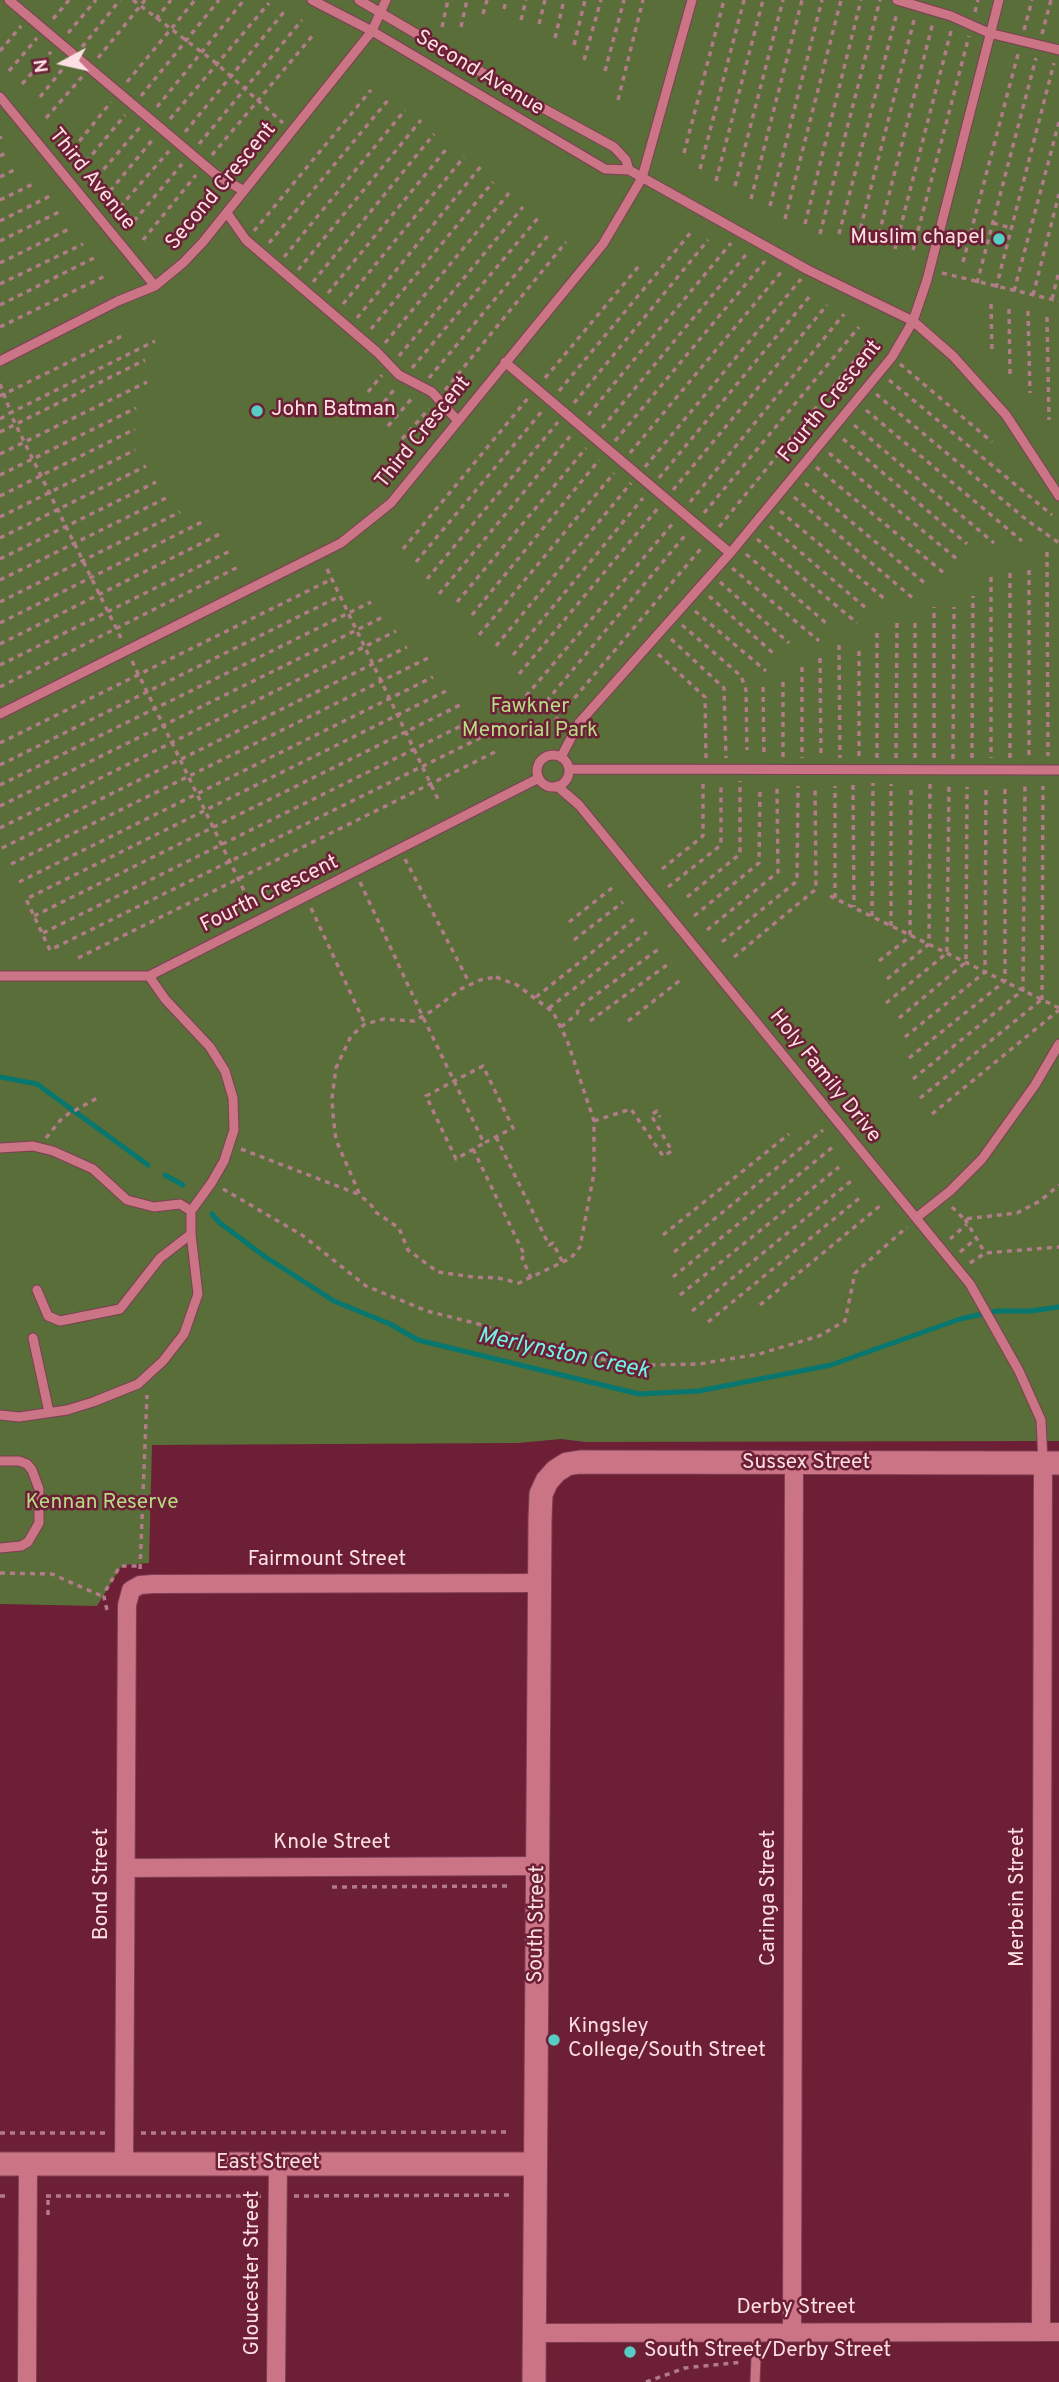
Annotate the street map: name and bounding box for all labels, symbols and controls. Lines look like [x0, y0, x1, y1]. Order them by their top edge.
street label: Second Avenue [410, 26, 548, 122]
north arrow [28, 28, 98, 98]
text: N [29, 57, 55, 74]
street label: Second Crescent [161, 118, 283, 256]
street label: Third Avenue [42, 124, 140, 236]
place label: Muslim chapel [850, 226, 985, 252]
marker: Muslim chapel [991, 231, 1007, 247]
street label: Fourth Crescent [774, 336, 888, 468]
street label: Third Crescent [371, 372, 477, 494]
place label: John Batman [271, 398, 396, 424]
marker: John Batman [249, 403, 265, 419]
park label: Fawkner Memorial Park [462, 695, 598, 745]
street label: Fourth Crescent [197, 851, 343, 939]
street label: Holy Family Drive [763, 1005, 885, 1149]
water label: Merlynston Creek [475, 1323, 651, 1387]
street label: Sussex Street [742, 1451, 870, 1477]
park label: Kennan Reserve [26, 1491, 178, 1517]
street label: Fairmount Street [248, 1548, 406, 1574]
street label: Merbein Street [1006, 1827, 1032, 1967]
street label: Bond Street [90, 1828, 116, 1940]
street label: Caringa Street [757, 1830, 783, 1966]
street label: Knole Street [273, 1831, 391, 1857]
street label: South Street [524, 1865, 552, 1983]
place label: Kingsley College/South Street [568, 2015, 766, 2065]
marker: Kingsley College/South Street [546, 2032, 562, 2048]
street label: East Street [216, 2151, 320, 2177]
street label: Gloucester Street [241, 2191, 267, 2355]
street label: Derby Street [736, 2296, 856, 2322]
place label: South Street/Derby Street [644, 2339, 891, 2365]
marker: South Street/Derby Street [622, 2344, 638, 2360]

